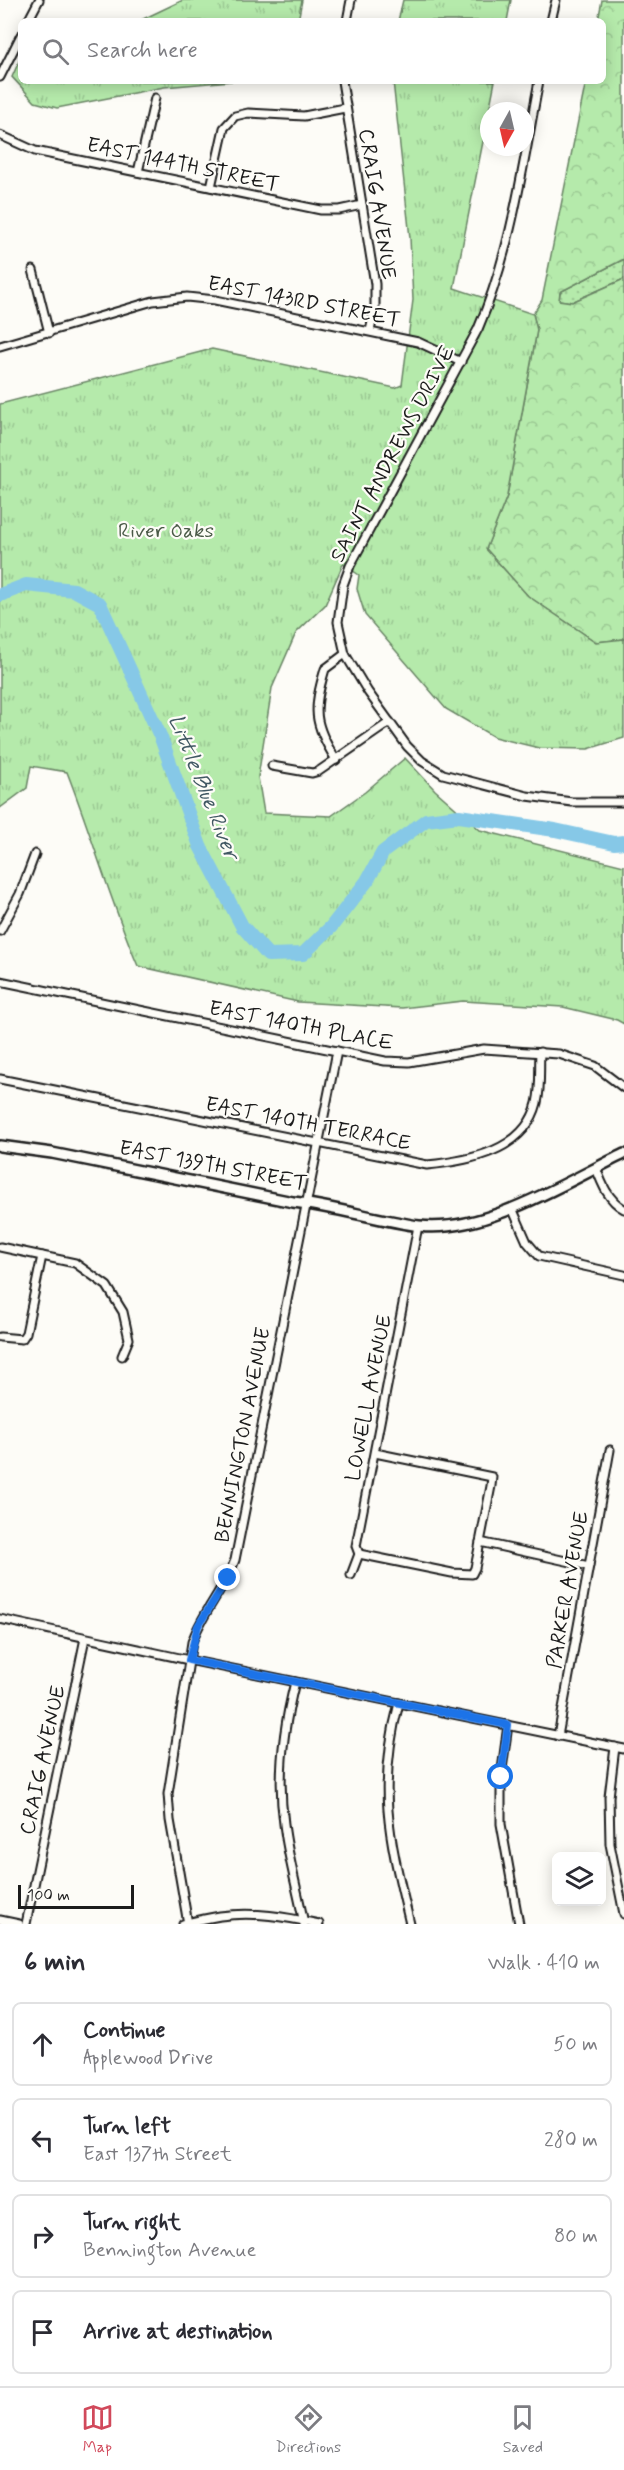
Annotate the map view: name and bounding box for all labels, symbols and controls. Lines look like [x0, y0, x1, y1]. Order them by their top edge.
search box [18, 18, 606, 84]
icon: search [39, 35, 72, 68]
text: Search here [87, 37, 198, 65]
north arrow [480, 102, 534, 156]
street label: CRAIG AVENUE [351, 127, 403, 281]
street label: EAST 144TH STREET [84, 131, 282, 199]
street label: EAST 143RD STREET [205, 270, 403, 334]
street label: SAINT ANDREWS DRIVE [324, 341, 462, 567]
park label: River Oaks [118, 517, 214, 545]
water label: Little Blue River [161, 710, 246, 866]
street label: EAST 140TH PLACE [207, 994, 396, 1058]
street label: EAST 140TH TERRACE [203, 1090, 413, 1158]
street label: EAST 139TH STREET [117, 1134, 309, 1198]
street label: LOWELL AVENUE [339, 1312, 399, 1484]
street label: BENNINGTON AVENUE [208, 1325, 278, 1545]
street label: PARKER AVENUE [540, 1509, 596, 1671]
route end [214, 1564, 240, 1590]
street label: CRAIG AVENUE [13, 1683, 73, 1837]
route start [487, 1763, 513, 1789]
map controls [552, 1852, 606, 1906]
button: layers [552, 1852, 606, 1906]
scale bar [18, 1882, 134, 1910]
text: 100 m [27, 1885, 70, 1906]
text: 6 min [24, 1946, 86, 1980]
text: Walk · 410 m [488, 1950, 600, 1977]
text: Continue [83, 2017, 165, 2045]
icon: ahead [26, 2028, 59, 2061]
text: 50 m [553, 2031, 598, 2058]
text: Applewood Drive [83, 2045, 213, 2072]
text: Turn left [83, 2113, 171, 2141]
icon: left [26, 2124, 59, 2157]
text: 280 m [544, 2127, 598, 2154]
text: East 137th Street [83, 2141, 232, 2168]
text: Turn right [83, 2209, 181, 2237]
icon: right [26, 2220, 59, 2253]
text: 80 m [554, 2223, 598, 2250]
text: Bennington Avenue [83, 2237, 256, 2264]
icon: arrive [26, 2316, 59, 2349]
text: Arrive at destination [83, 2318, 273, 2346]
tab: Map [81, 2401, 114, 2458]
tab: Directions [275, 2401, 341, 2458]
tab: Saved [503, 2401, 543, 2458]

